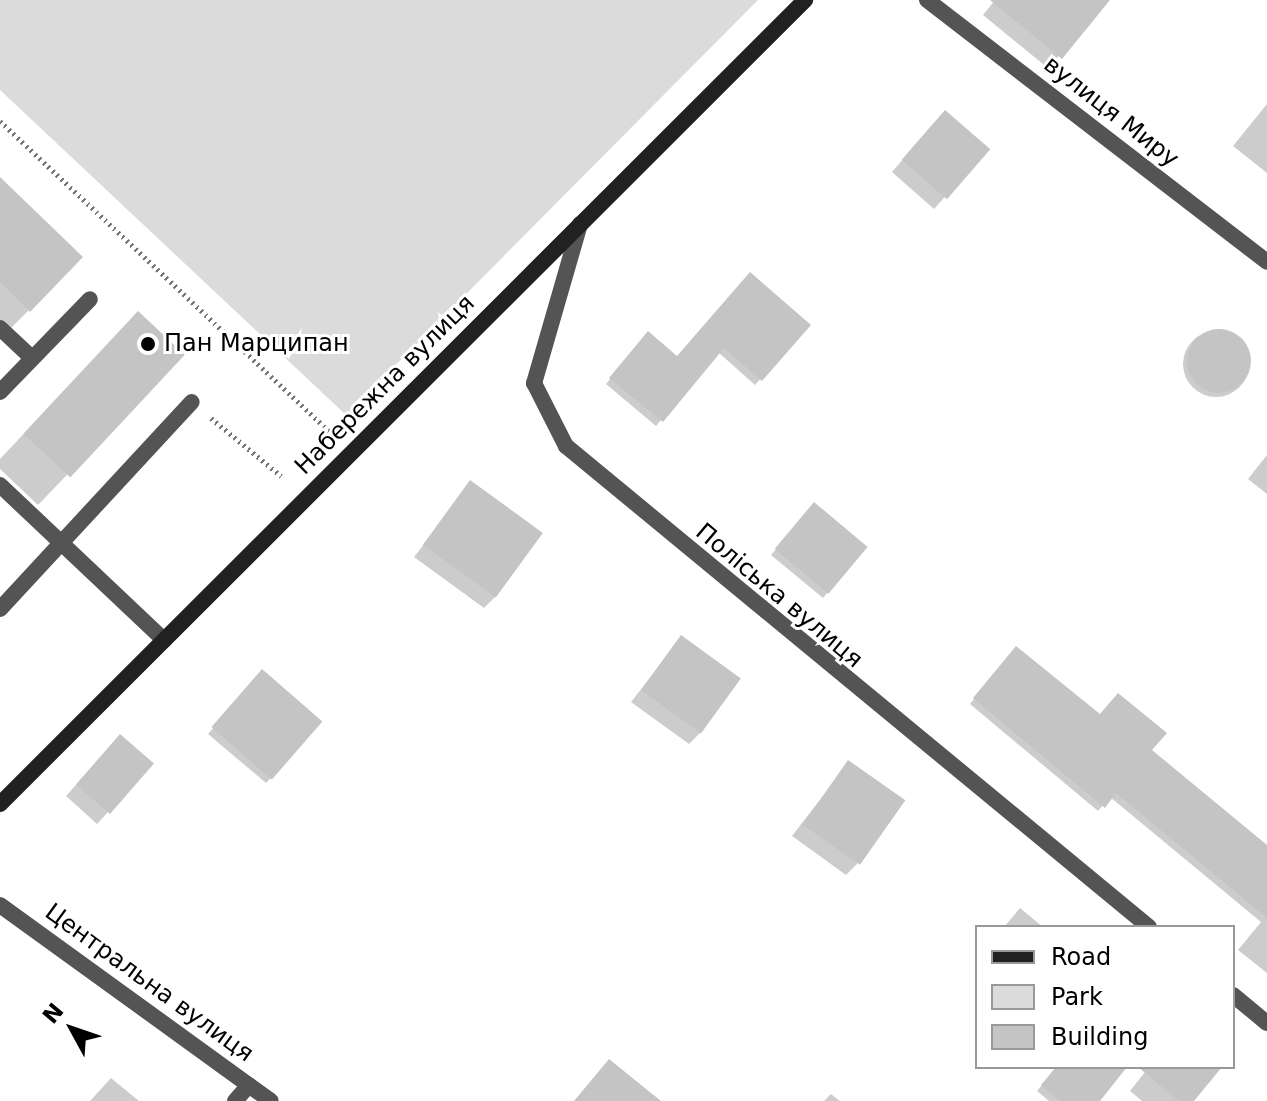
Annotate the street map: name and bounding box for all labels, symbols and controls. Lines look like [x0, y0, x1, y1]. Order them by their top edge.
street label: вулиця Миру [1038, 50, 1184, 174]
street label: Набережна вулиця [289, 289, 481, 481]
place label: Пан Марципан [164, 330, 349, 358]
marker: Пан Марципан [139, 335, 157, 353]
street label: Поліська вулиця [690, 518, 868, 674]
street label: Центральна вулиця [39, 898, 259, 1068]
legend [975, 925, 1235, 1069]
text: Road [1051, 943, 1111, 971]
text: Park [1051, 983, 1103, 1011]
north arrow [32, 989, 112, 1069]
text: N [38, 998, 69, 1028]
text: Building [1051, 1023, 1148, 1051]

